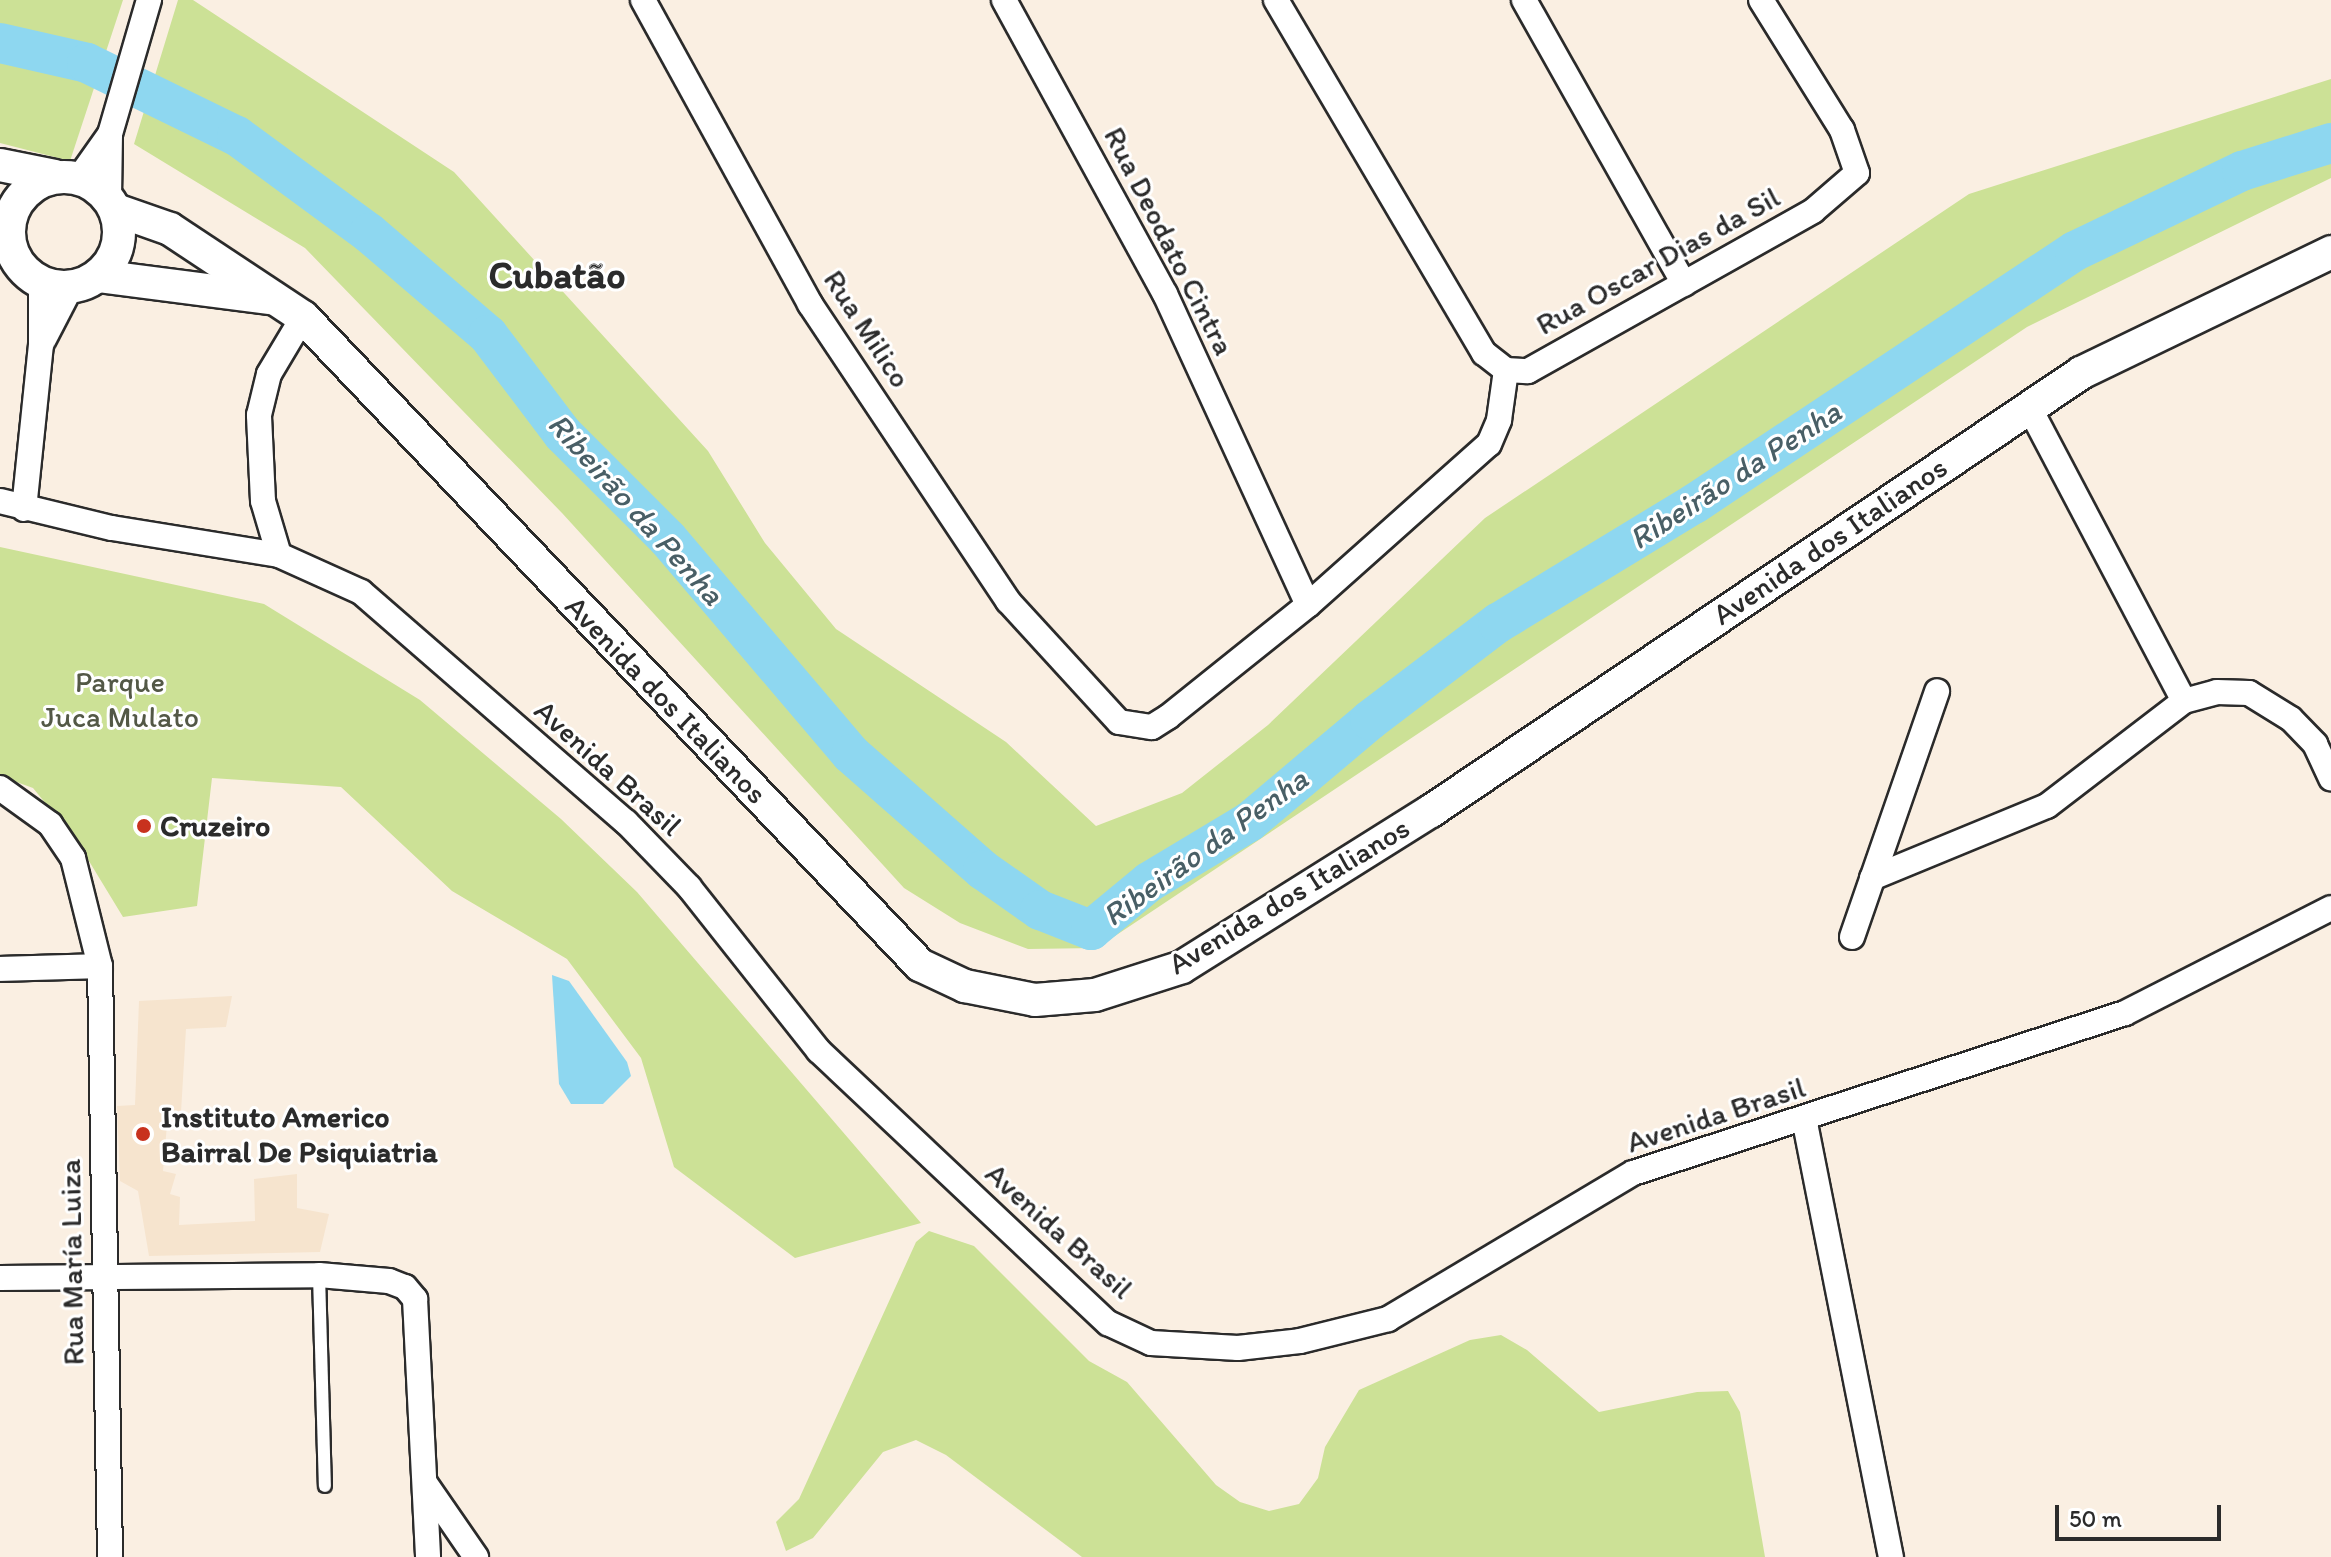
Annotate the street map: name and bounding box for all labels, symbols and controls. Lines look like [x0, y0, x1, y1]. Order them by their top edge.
street label: Rua Deodato Cintra [1096, 120, 1242, 362]
street label: Rua Oscar Dias da Sil [1530, 179, 1786, 343]
district label: Cubatão [489, 253, 625, 299]
street label: Rua Milico [816, 264, 918, 394]
water label: Ribeirão da Penha [1622, 392, 1848, 558]
water label: Ribeirão da Penha [540, 405, 732, 613]
street label: Avenida dos Italianos [1705, 449, 1955, 633]
street label: Avenida dos Italianos [557, 588, 775, 812]
park label: Parque Juca Mulato [42, 664, 198, 734]
street label: Avenida Brasil [527, 692, 689, 844]
water label: Ribeirão da Penha [1095, 760, 1315, 934]
place label: Cruzeiro [160, 808, 270, 844]
street label: Avenida dos Italianos [1161, 809, 1417, 983]
marker: Cruzeiro [135, 817, 153, 835]
street label: Avenida Brasil [1622, 1069, 1810, 1161]
place label: Instituto Americo Bairral De Psiquiatria [161, 1099, 438, 1170]
marker: Instituto Americo Bairral De Psiquiatria [132, 1123, 154, 1145]
street label: Avenida Brasil [978, 1155, 1140, 1307]
street label: Rua María Luiza [52, 1159, 92, 1365]
scale bar [2059, 1489, 2225, 1539]
text: 50 m [2069, 1504, 2122, 1533]

